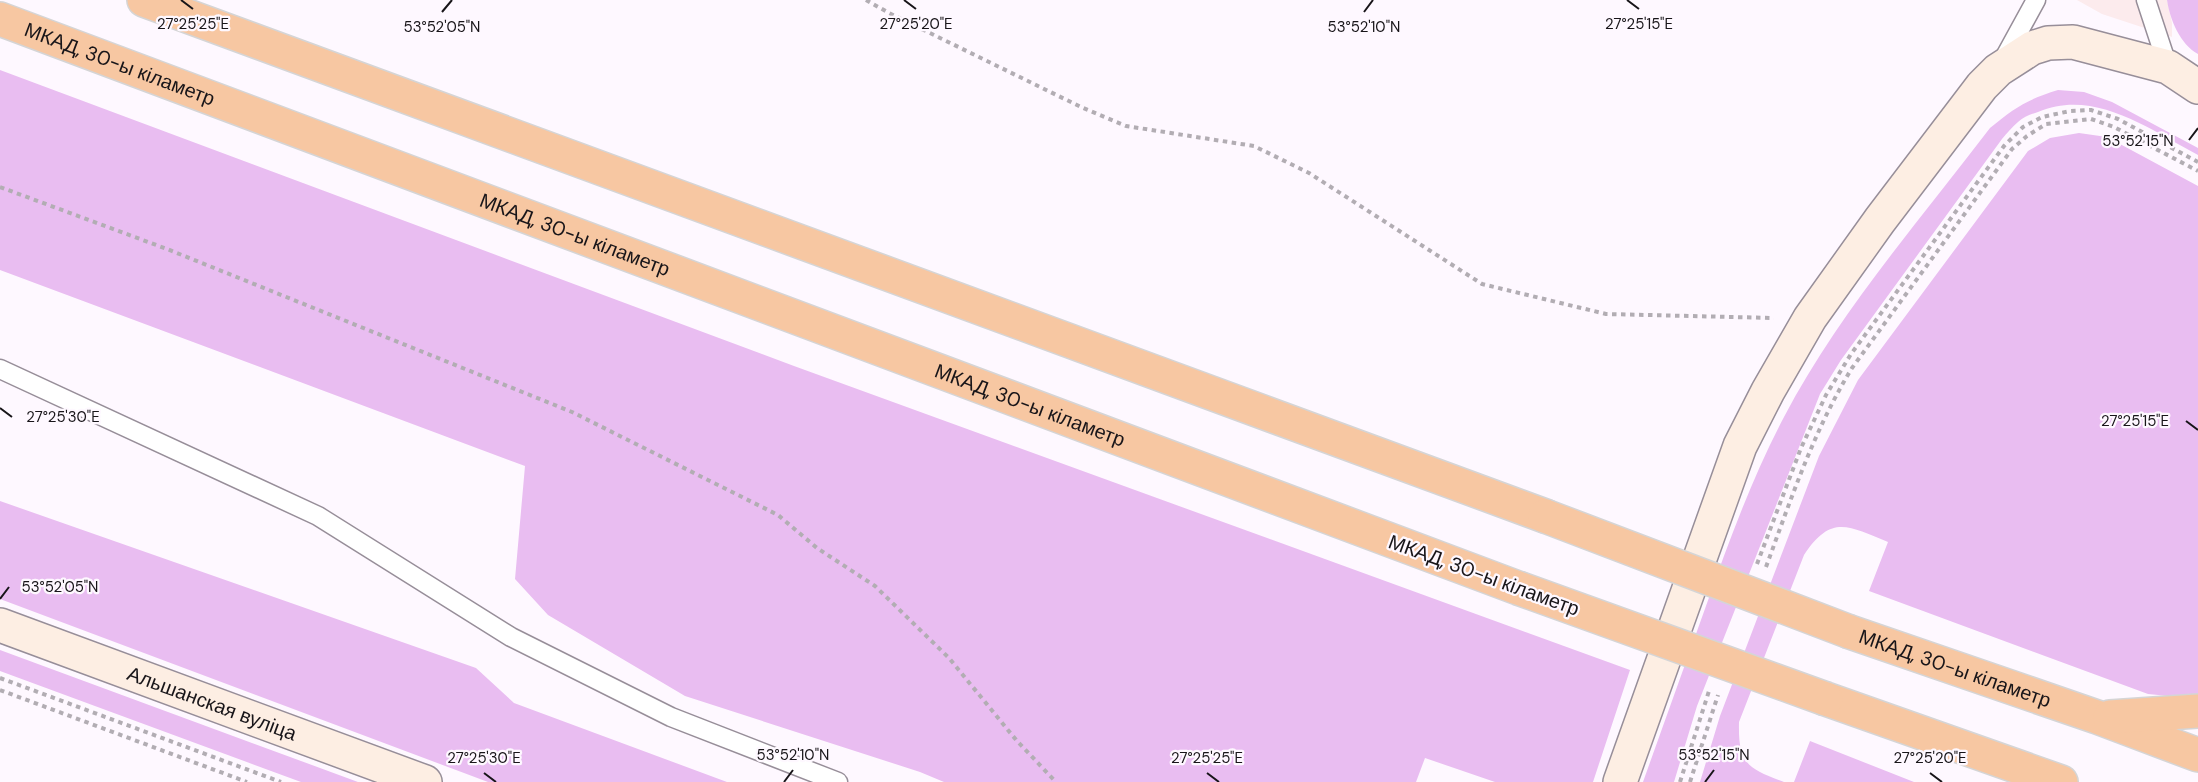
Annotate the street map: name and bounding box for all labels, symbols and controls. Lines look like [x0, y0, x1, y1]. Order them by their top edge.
text: 27°25'25"E [157, 14, 229, 34]
text: 27°25'20"E [879, 14, 953, 34]
text: 27°25'15"E [1605, 14, 1673, 34]
street label: МКАД, 30-ы кіламетр [21, 16, 219, 111]
text: 53°52'05"N [404, 17, 480, 37]
text: 53°52'10"N [1328, 17, 1400, 37]
text: 53°52'15"N [2102, 131, 2174, 151]
street label: МКАД, 30-ы кіламетр [476, 187, 674, 282]
street label: МКАД, 30-ы кіламетр [931, 358, 1129, 453]
text: 27°25'30"E [26, 407, 100, 427]
text: 27°25'15"E [2101, 411, 2169, 431]
street label: МКАД, 30-ы кіламетр [1385, 528, 1583, 622]
text: 53°52'05"N [22, 577, 98, 597]
street label: МКАД, 30-ы кіламетр [1855, 623, 2054, 713]
street label: Альшанская вуліца [124, 660, 301, 747]
text: 53°52'10"N [757, 745, 829, 765]
text: 53°52'15"N [1678, 745, 1750, 765]
text: 27°25'30"E [447, 748, 521, 768]
text: 27°25'25"E [1171, 748, 1243, 768]
text: 27°25'20"E [1893, 748, 1967, 768]

